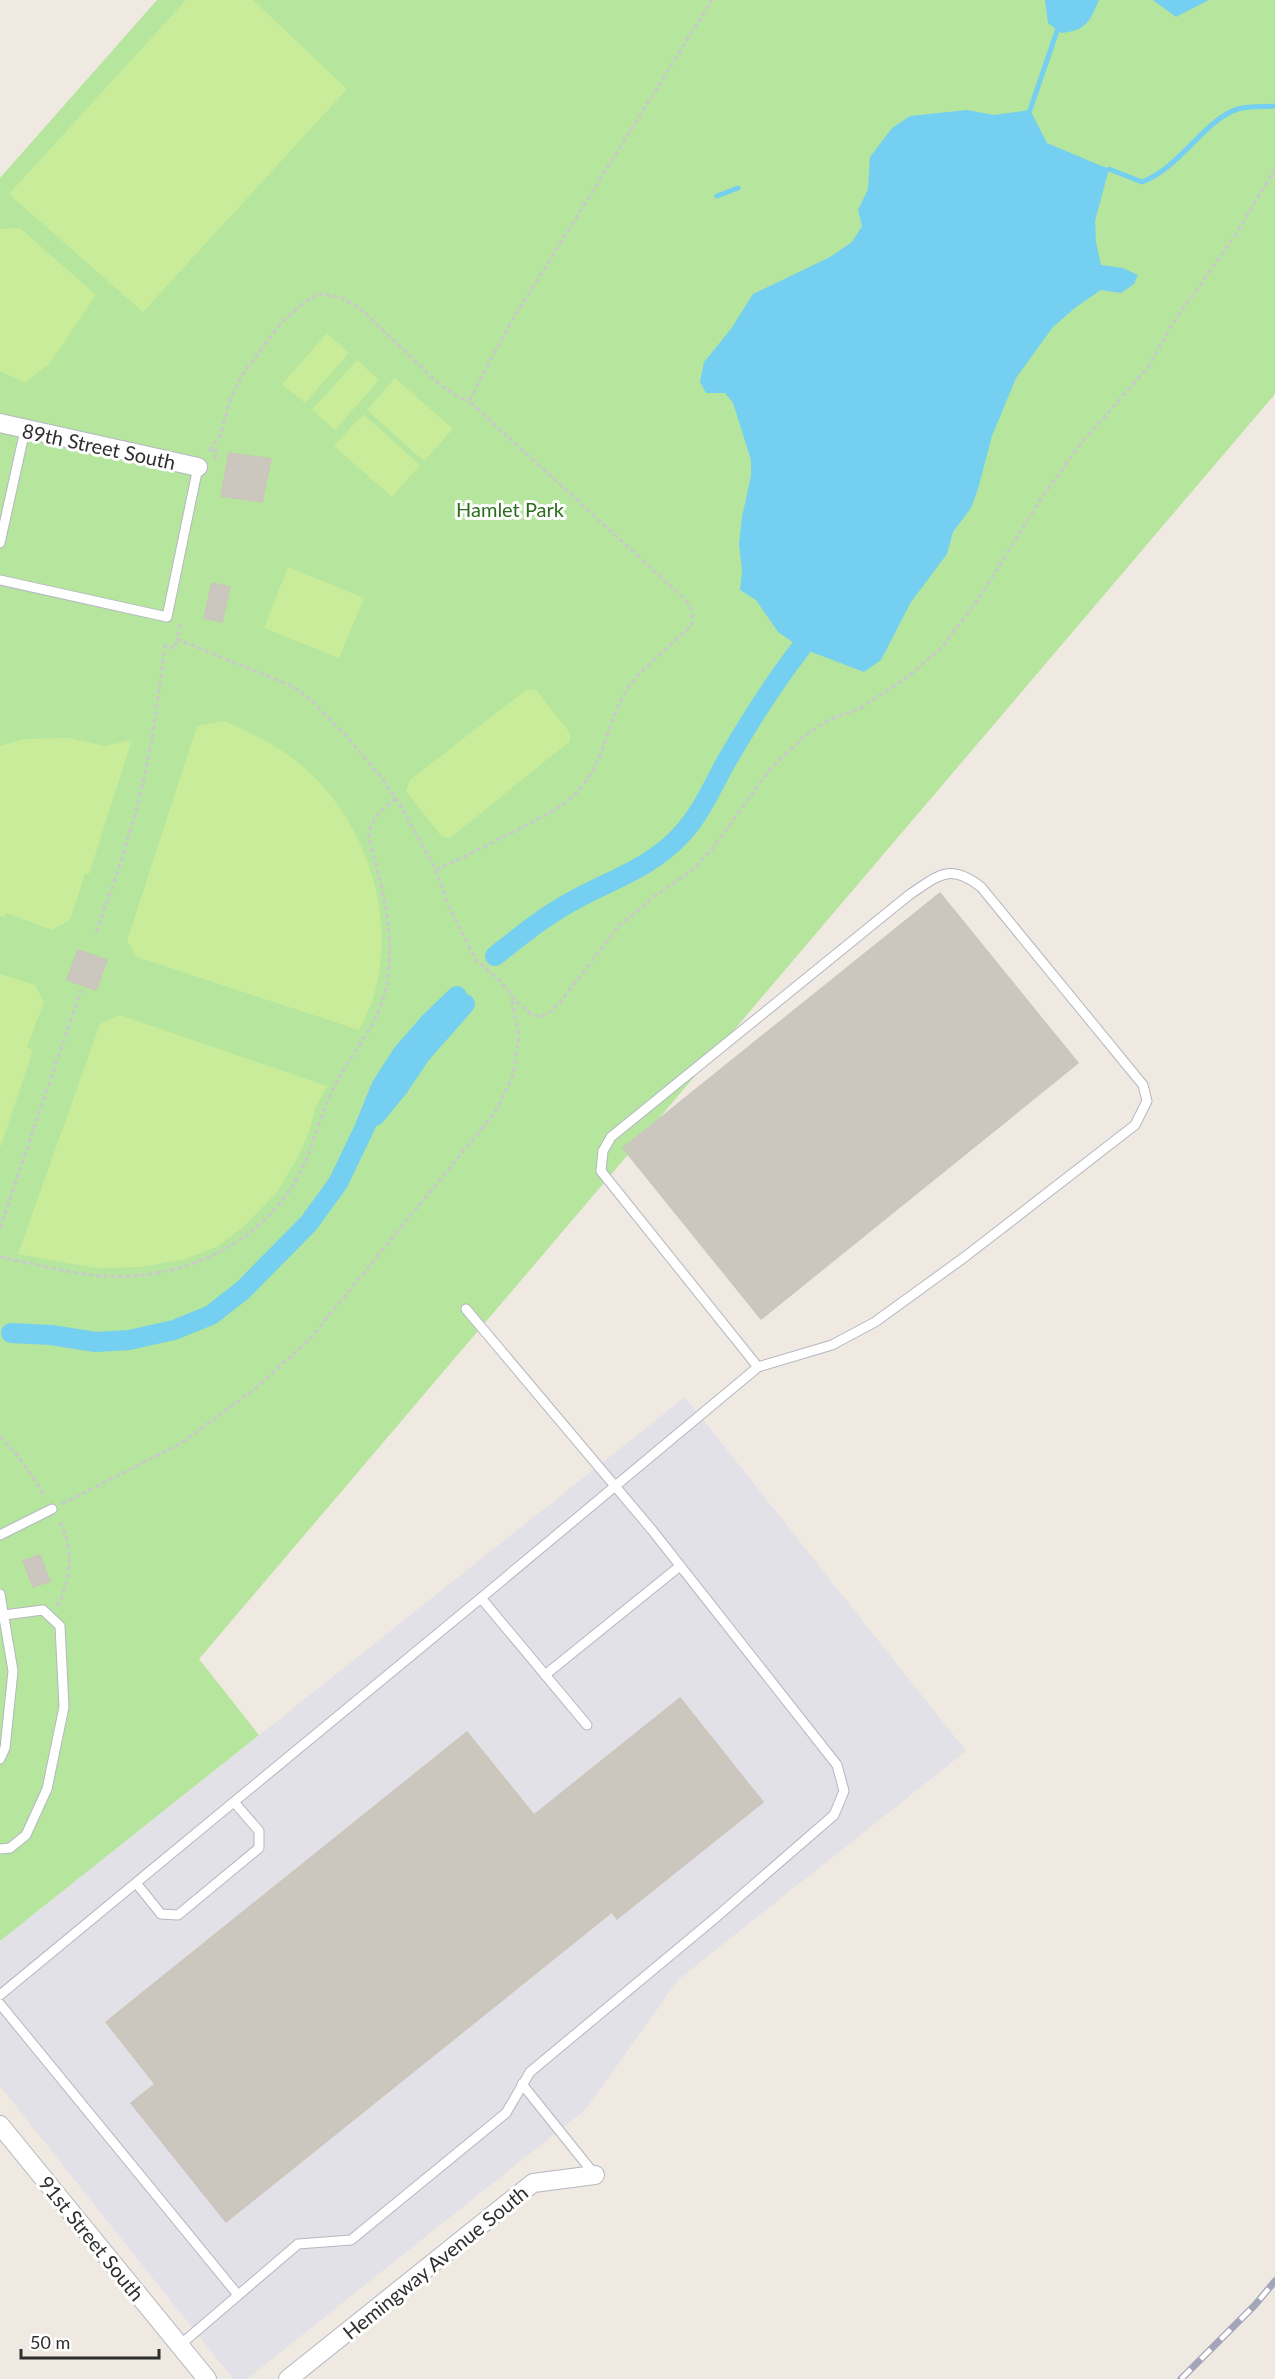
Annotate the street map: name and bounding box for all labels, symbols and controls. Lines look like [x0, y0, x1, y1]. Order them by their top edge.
street label: 89th Street South [20, 418, 178, 474]
park label: Hamlet Park [456, 497, 565, 521]
street label: 91st Street South [34, 2171, 150, 2305]
street label: Hemingway Avenue South [338, 2180, 532, 2344]
scale bar [21, 2322, 159, 2360]
text: 50 m [30, 2331, 70, 2353]

